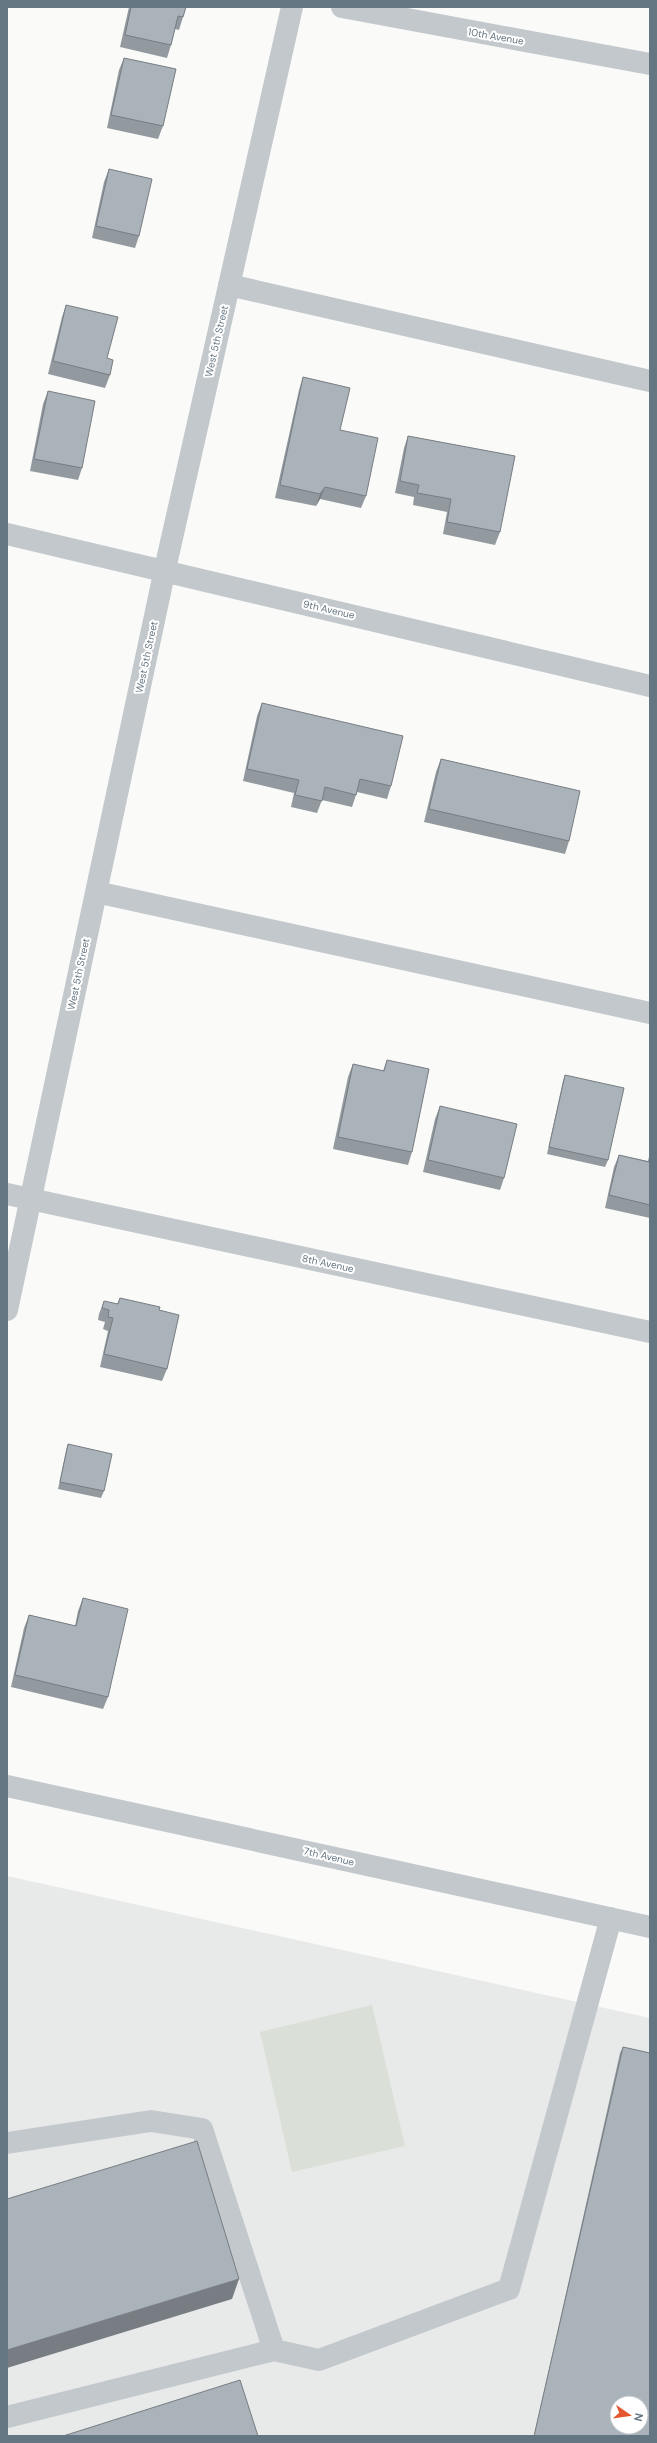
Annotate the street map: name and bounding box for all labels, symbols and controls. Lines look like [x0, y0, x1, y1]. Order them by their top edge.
street label: 10th Avenue [467, 25, 525, 48]
street label: West 5th Street [202, 304, 231, 378]
street label: 9th Avenue [302, 597, 356, 622]
street label: West 5th Street [133, 620, 160, 694]
street label: West 5th Street [65, 937, 92, 1011]
street label: 8th Avenue [301, 1252, 355, 1275]
street label: 7th Avenue [302, 1844, 356, 1869]
north arrow [609, 2395, 649, 2435]
text: N [631, 2412, 646, 2423]

